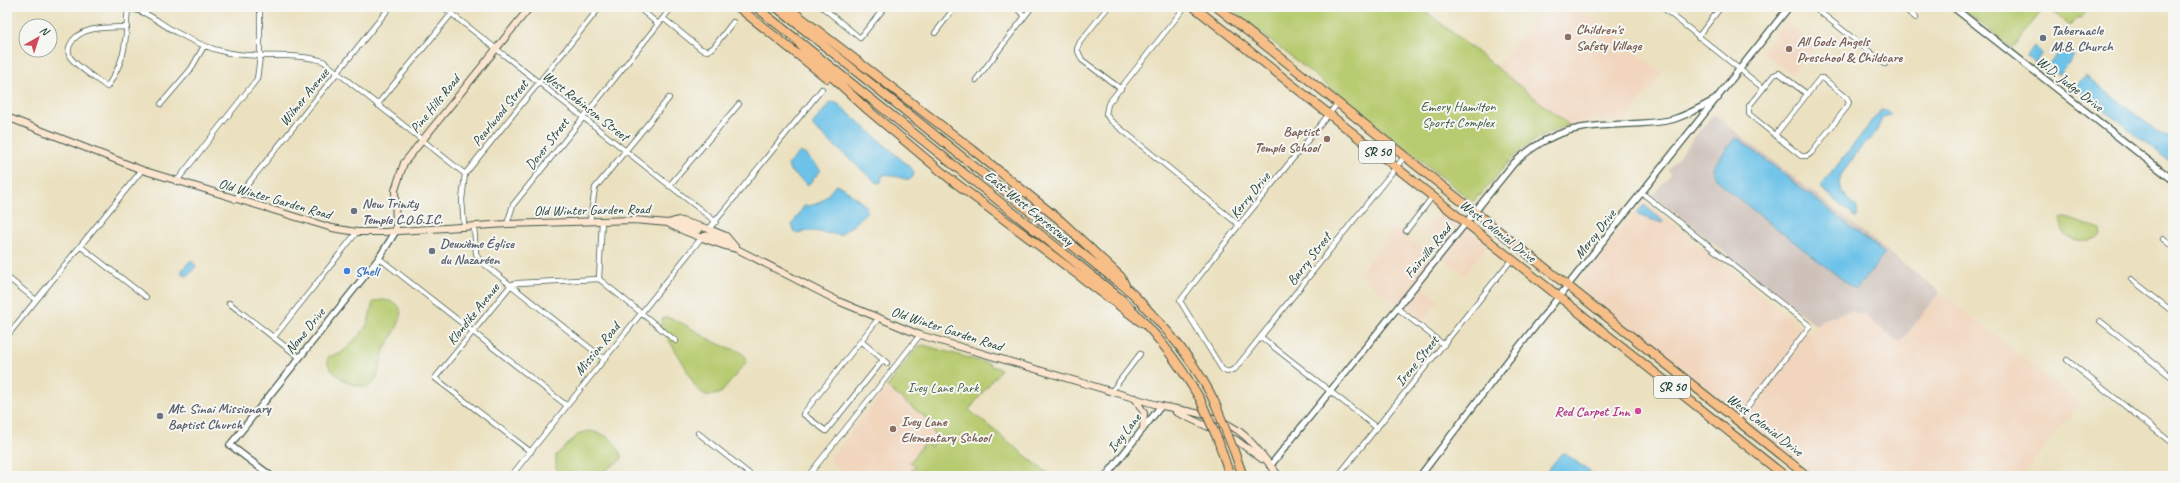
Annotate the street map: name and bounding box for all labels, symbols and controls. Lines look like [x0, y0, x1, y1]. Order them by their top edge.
north arrow [18, 18, 58, 58]
place label: Children's Safety Village [1576, 21, 1643, 54]
place label: Tabernacle M.B. Church [2051, 22, 2114, 55]
text: N [37, 23, 53, 39]
marker: Children's Safety Village [1563, 32, 1573, 42]
place label: All Gods Angels Preschool & Childcare [1797, 33, 1903, 66]
marker: Tabernacle M.B. Church [2038, 33, 2048, 43]
marker: All Gods Angels Preschool & Childcare [1784, 44, 1794, 54]
street label: W.D. Judge Drive [2033, 53, 2108, 116]
street label: Wilmer Avenue [276, 64, 333, 129]
street label: West Robinson Street [540, 67, 634, 146]
street label: Pine Hills Road [406, 70, 465, 136]
street label: Pearlwood Street [468, 76, 533, 149]
park label: Emery Hamilton Sports Complex [1420, 98, 1496, 131]
street label: Dover Street [522, 114, 573, 173]
place label: Baptist Temple School [1255, 123, 1322, 156]
marker: Baptist Temple School [1322, 134, 1332, 144]
road number: SR 50 [1359, 141, 1395, 163]
street label: East-West Expressway [981, 167, 1078, 250]
street label: Kerry Drive [1226, 167, 1275, 221]
street label: Old Winter Garden Road [217, 175, 336, 224]
place label: New Trinity Temple C.O.G.I.C. [362, 195, 443, 228]
street label: West Colonial Drive [1457, 196, 1541, 267]
street label: Old Winter Garden Road [534, 200, 653, 220]
street label: Mercy Drive [1571, 205, 1620, 262]
marker: New Trinity Temple C.O.G.I.C. [349, 206, 359, 216]
street label: Fairvilla Road [1401, 219, 1457, 282]
street label: Barry Street [1283, 228, 1336, 289]
place label: Deuxième Église du Nazaréen [440, 235, 515, 268]
marker: Deuxième Église du Nazaréen [427, 246, 437, 256]
place label: Shell [355, 263, 381, 280]
marker: Shell [342, 266, 352, 276]
street label: Klondike Avenue [443, 279, 504, 348]
street label: Old Winter Garden Road [889, 303, 1007, 356]
street label: Nome Drive [281, 304, 330, 357]
street label: Mission Road [571, 317, 625, 379]
street label: Irene Street [1392, 331, 1443, 389]
road number: SR 50 [1654, 376, 1690, 398]
park label: Ivey Lane Park [908, 379, 979, 396]
street label: West Colonial Drive [1724, 390, 1808, 461]
place label: Mt. Sinai Missionary Baptist Church [168, 400, 273, 433]
place label: Red Carpet Inn [1555, 403, 1632, 420]
marker: Red Carpet Inn [1633, 406, 1643, 416]
street label: Ivey Lane [1103, 409, 1145, 456]
marker: Mt. Sinai Missionary Baptist Church [155, 411, 165, 421]
place label: Ivey Lane Elementary School [901, 413, 992, 446]
marker: Ivey Lane Elementary School [888, 424, 898, 434]

